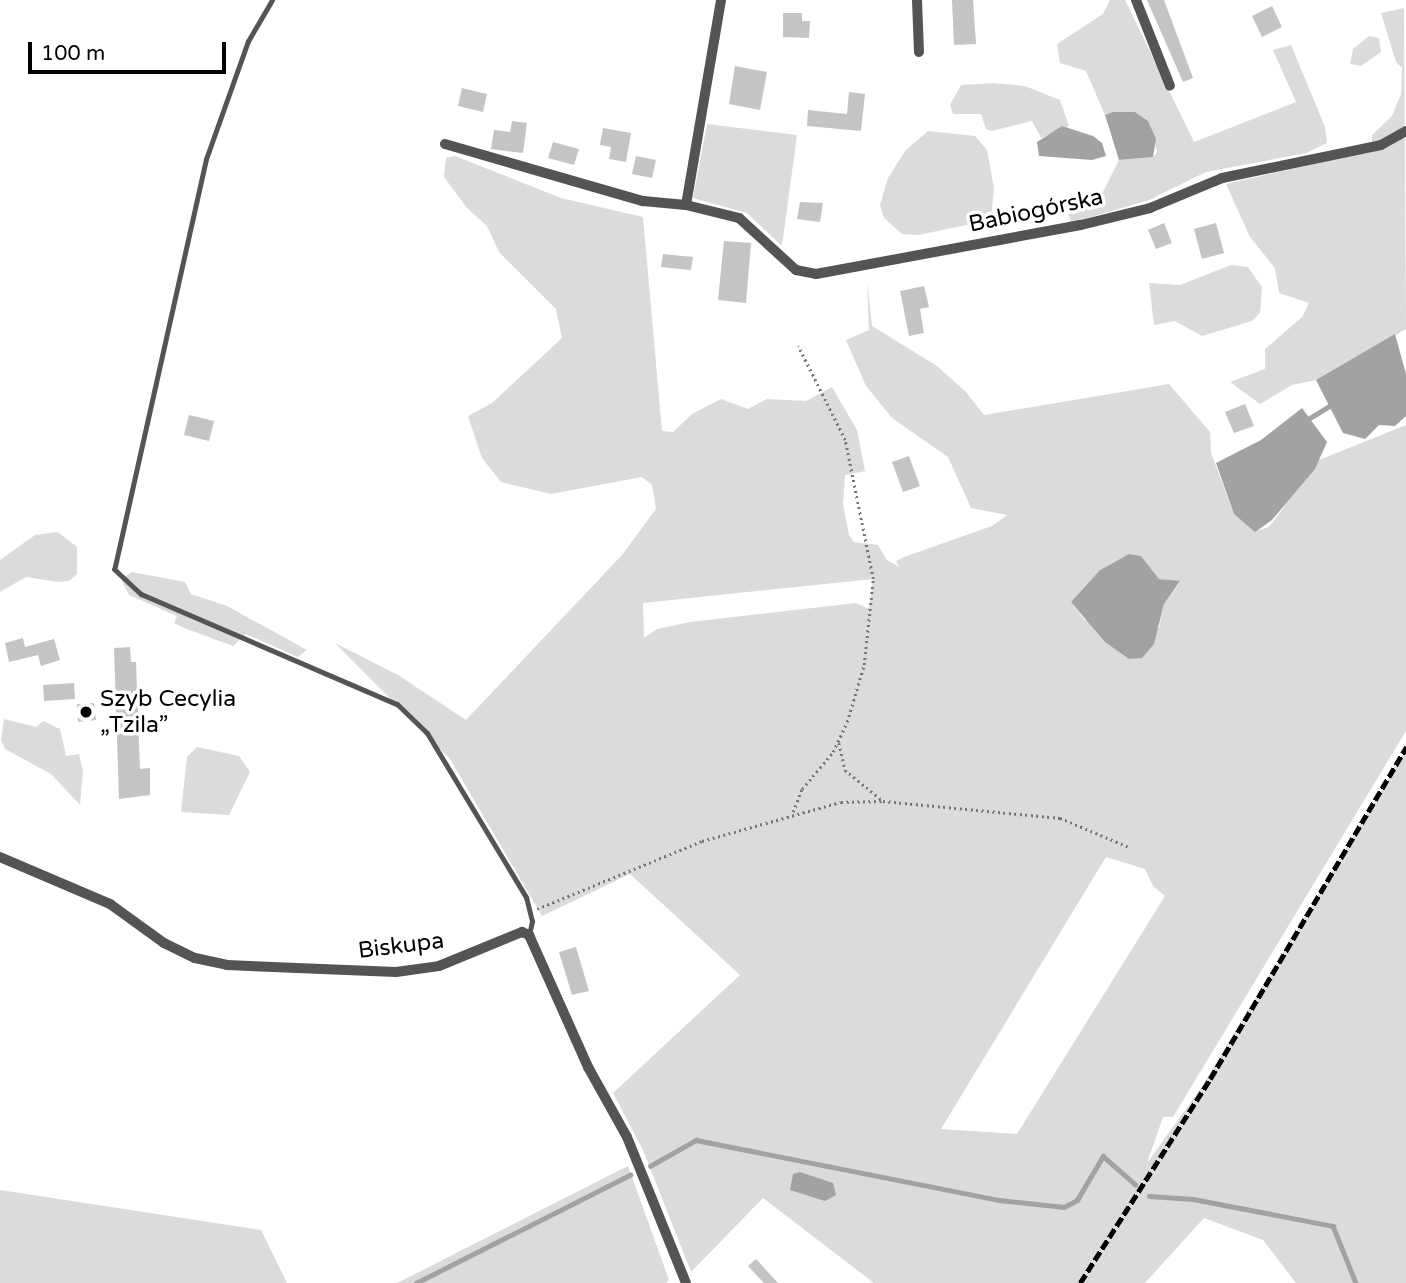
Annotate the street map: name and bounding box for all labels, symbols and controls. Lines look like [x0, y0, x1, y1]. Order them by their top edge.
scale bar [32, 28, 229, 72]
text: 100 m [41, 41, 105, 66]
street label: Babiogórska [966, 183, 1106, 239]
place label: Szyb Cecylia „Tzila” [100, 685, 236, 739]
marker: Szyb Cecylia „Tzila” [78, 704, 94, 720]
street label: Biskupa [356, 927, 446, 965]

